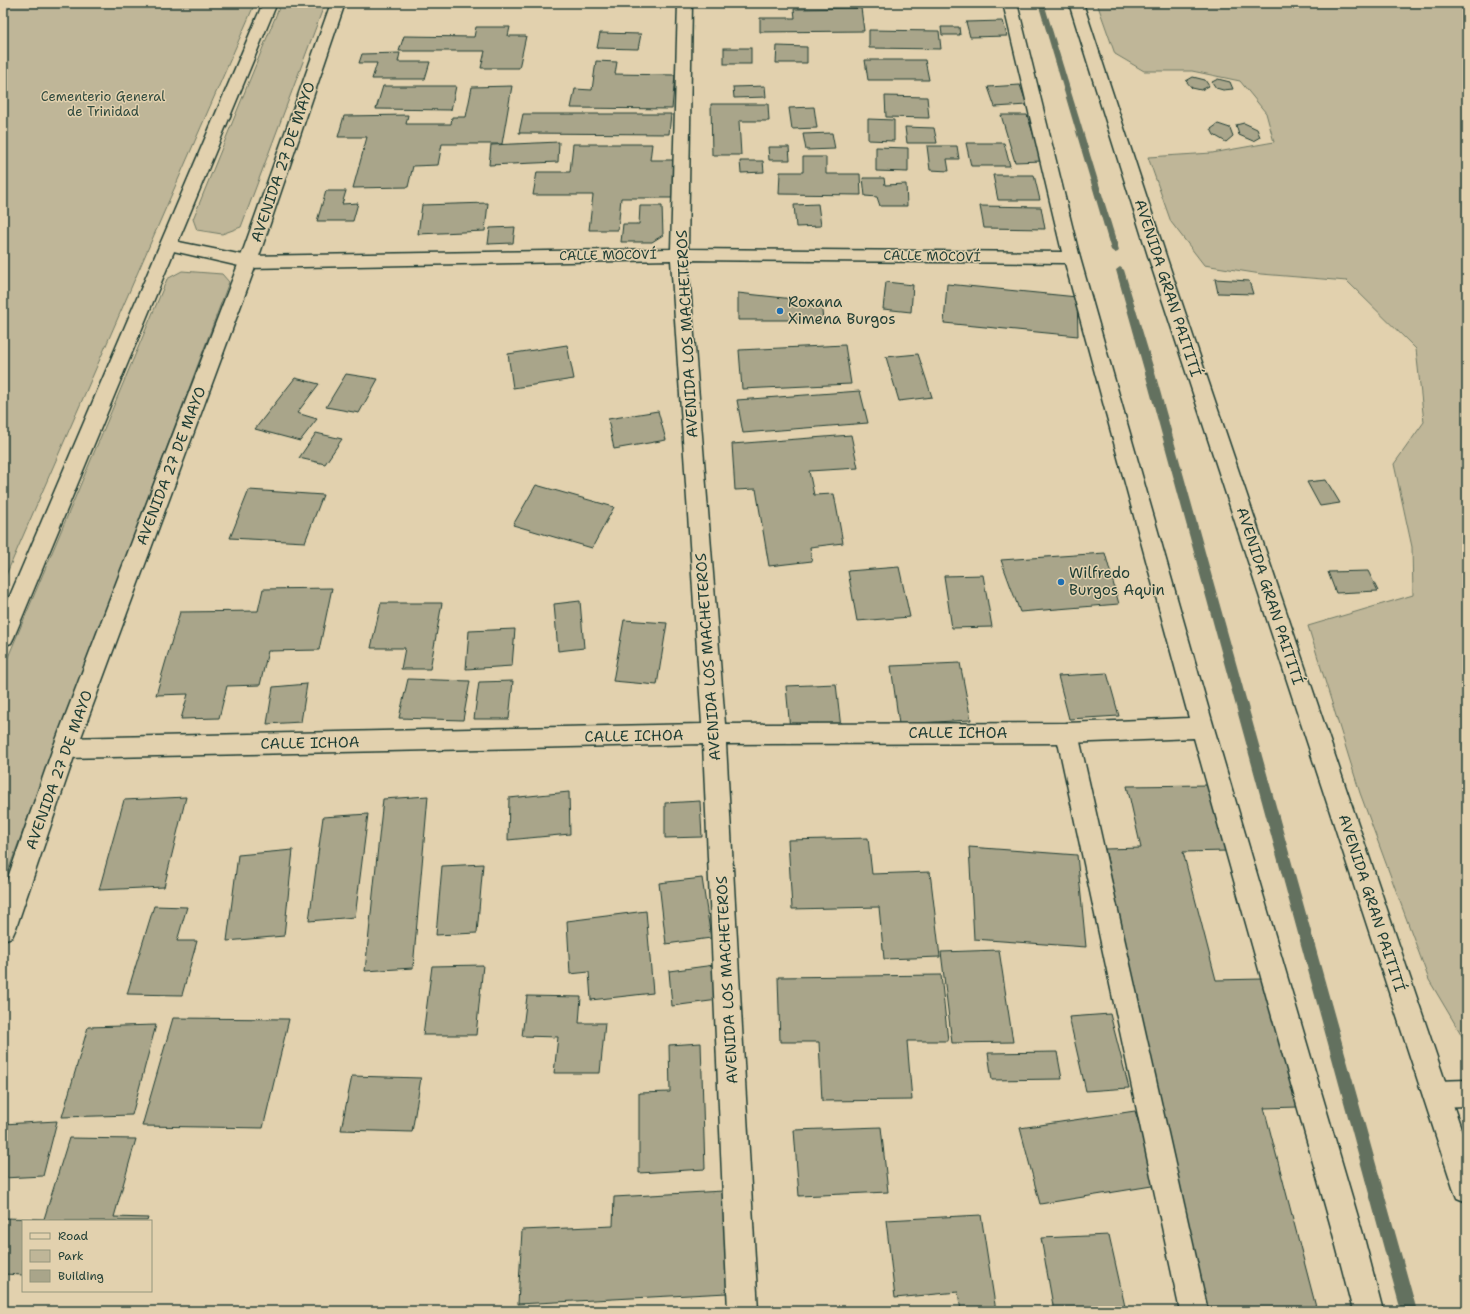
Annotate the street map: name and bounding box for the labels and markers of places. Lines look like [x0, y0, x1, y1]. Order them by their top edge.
place label: Roxana Ximena Burgos [788, 292, 896, 329]
marker: Roxana Ximena Burgos [775, 306, 785, 316]
place label: Wilfredo Burgos Aquin [1069, 563, 1165, 600]
marker: Wilfredo Burgos Aquin [1056, 577, 1066, 587]

